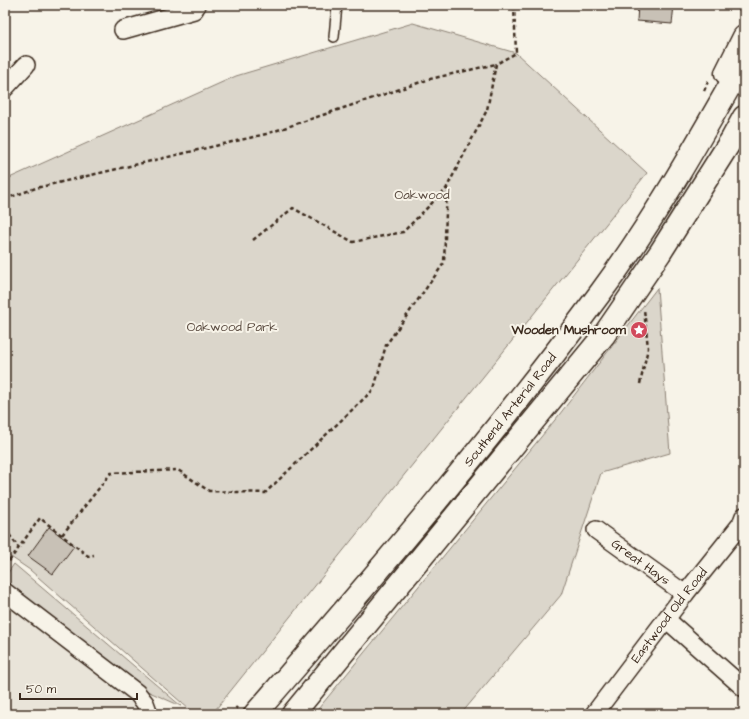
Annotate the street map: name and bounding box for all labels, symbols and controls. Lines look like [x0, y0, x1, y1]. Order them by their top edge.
park label: Oakwood [394, 186, 450, 204]
park label: Oakwood Park [187, 318, 277, 336]
place icon: Wooden Mushroom [629, 320, 649, 340]
place label: Wooden Mushroom [511, 321, 627, 339]
street label: Southend Arterial Road [459, 349, 561, 470]
street label: Great Hays [608, 535, 674, 590]
street label: Eastwood Old Road [627, 564, 712, 667]
scale bar [20, 675, 137, 701]
text: 50 m [26, 681, 57, 698]

